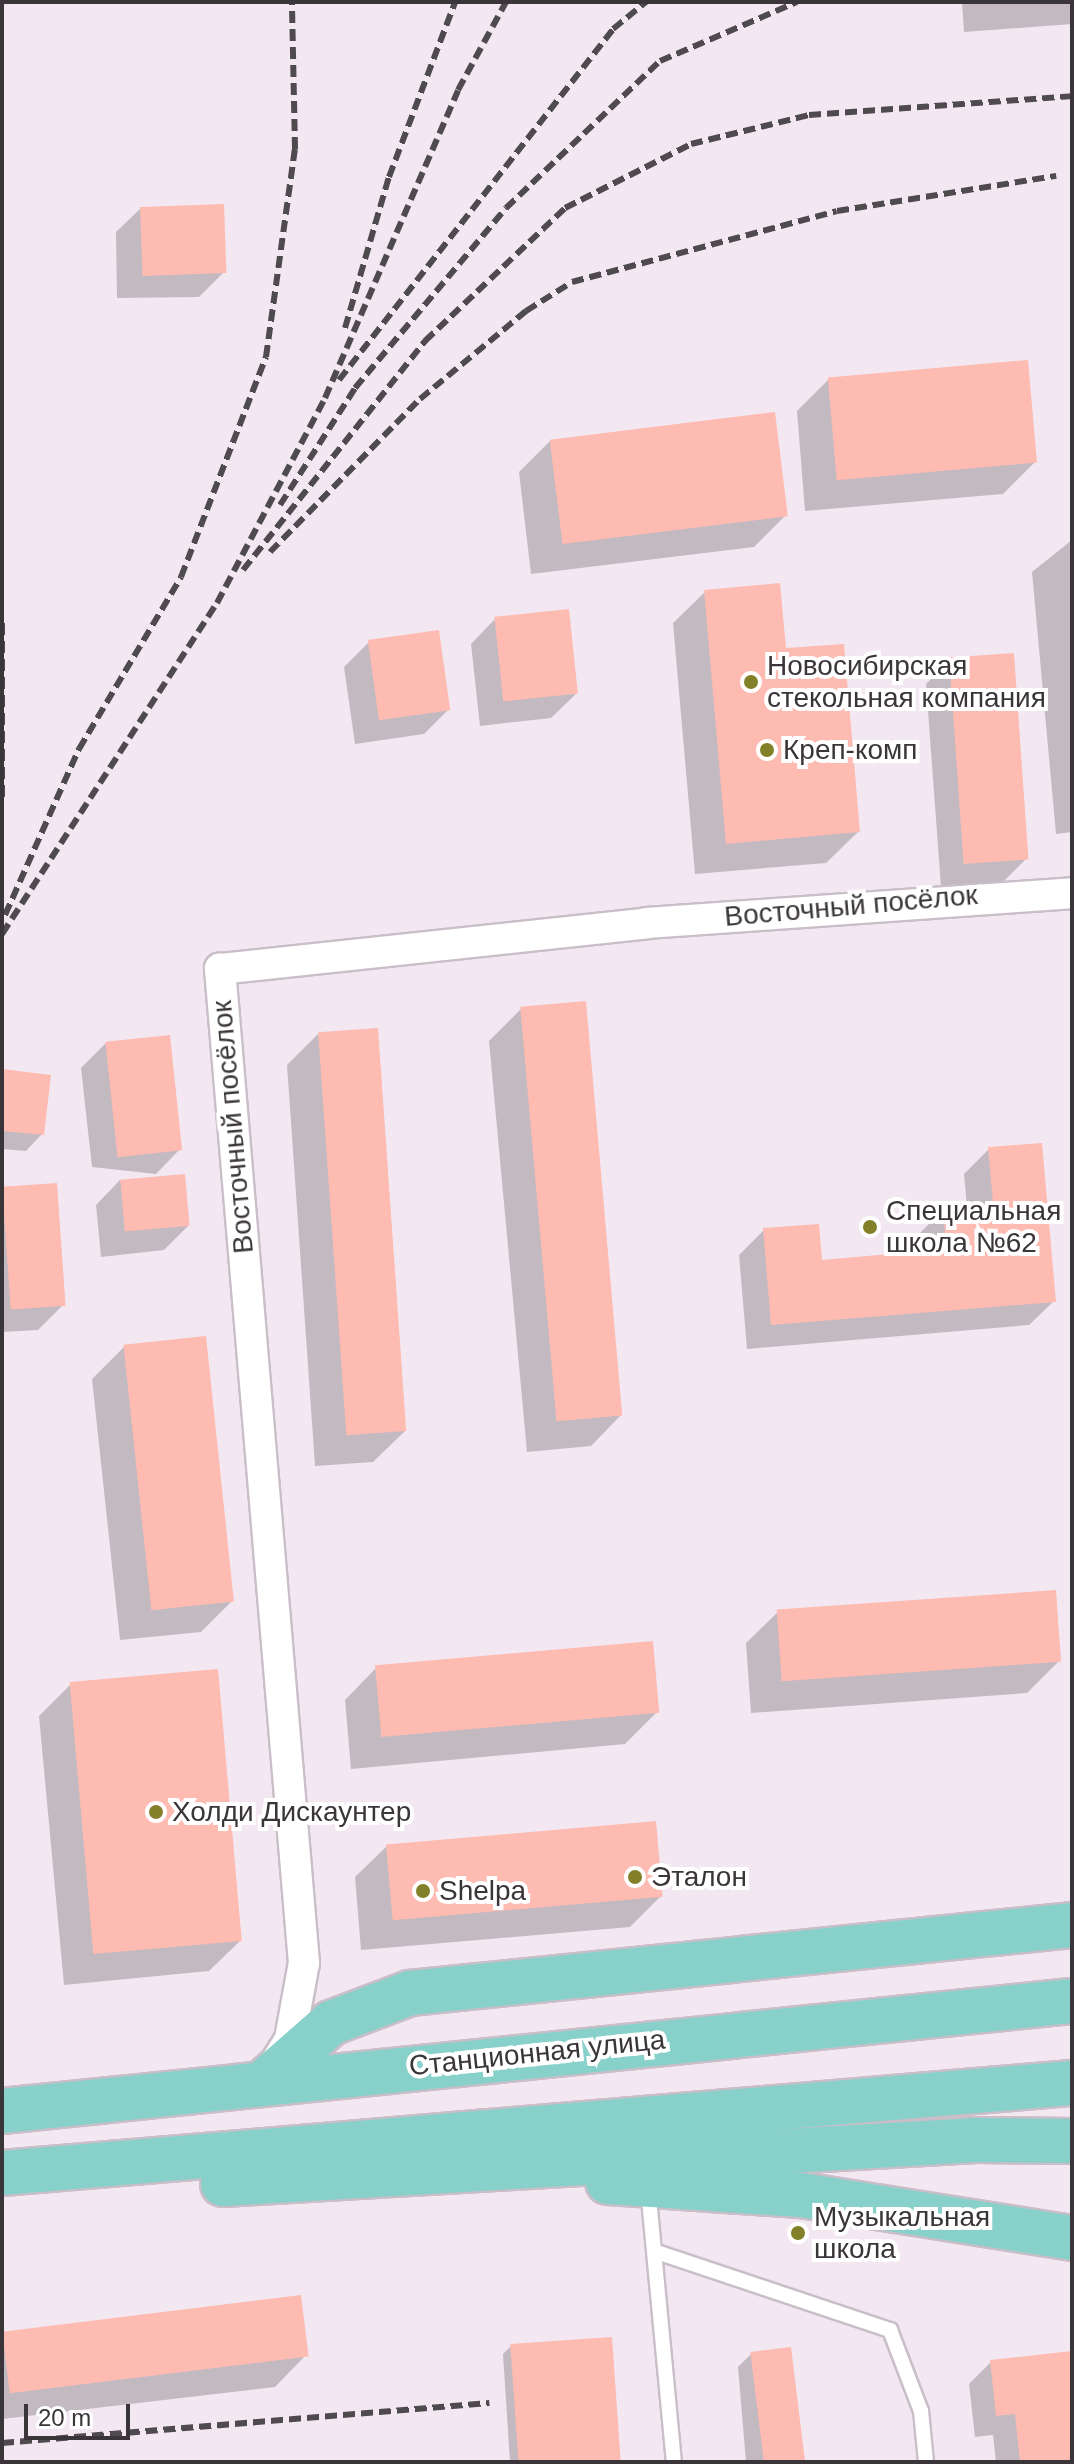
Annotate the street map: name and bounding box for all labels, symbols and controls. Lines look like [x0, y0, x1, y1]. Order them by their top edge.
place label: Новосибирская стекольная компания [767, 649, 1046, 715]
marker: Новосибирская стекольная компания [742, 673, 760, 691]
place label: Креп-комп [783, 733, 917, 767]
marker: Креп-комп [758, 741, 776, 759]
street label: Восточный посёлок [723, 878, 979, 934]
street label: Восточный посёлок [205, 999, 261, 1255]
place label: Специальная школа №62 [886, 1194, 1061, 1260]
marker: Специальная школа №62 [861, 1218, 879, 1236]
place label: Холди Дискаунтер [172, 1795, 411, 1829]
marker: Холди Дискаунтер [147, 1803, 165, 1821]
place label: Эталон [651, 1860, 747, 1894]
marker: Эталон [626, 1868, 644, 1886]
place label: Shelpa [439, 1874, 526, 1908]
marker: Shelpa [414, 1882, 432, 1900]
street label: Станционная улица [407, 2023, 667, 2083]
place label: Музыкальная школа [814, 2200, 990, 2266]
marker: Музыкальная школа [789, 2224, 807, 2242]
scale bar [28, 2388, 134, 2438]
text: 20 m [38, 2404, 91, 2431]

